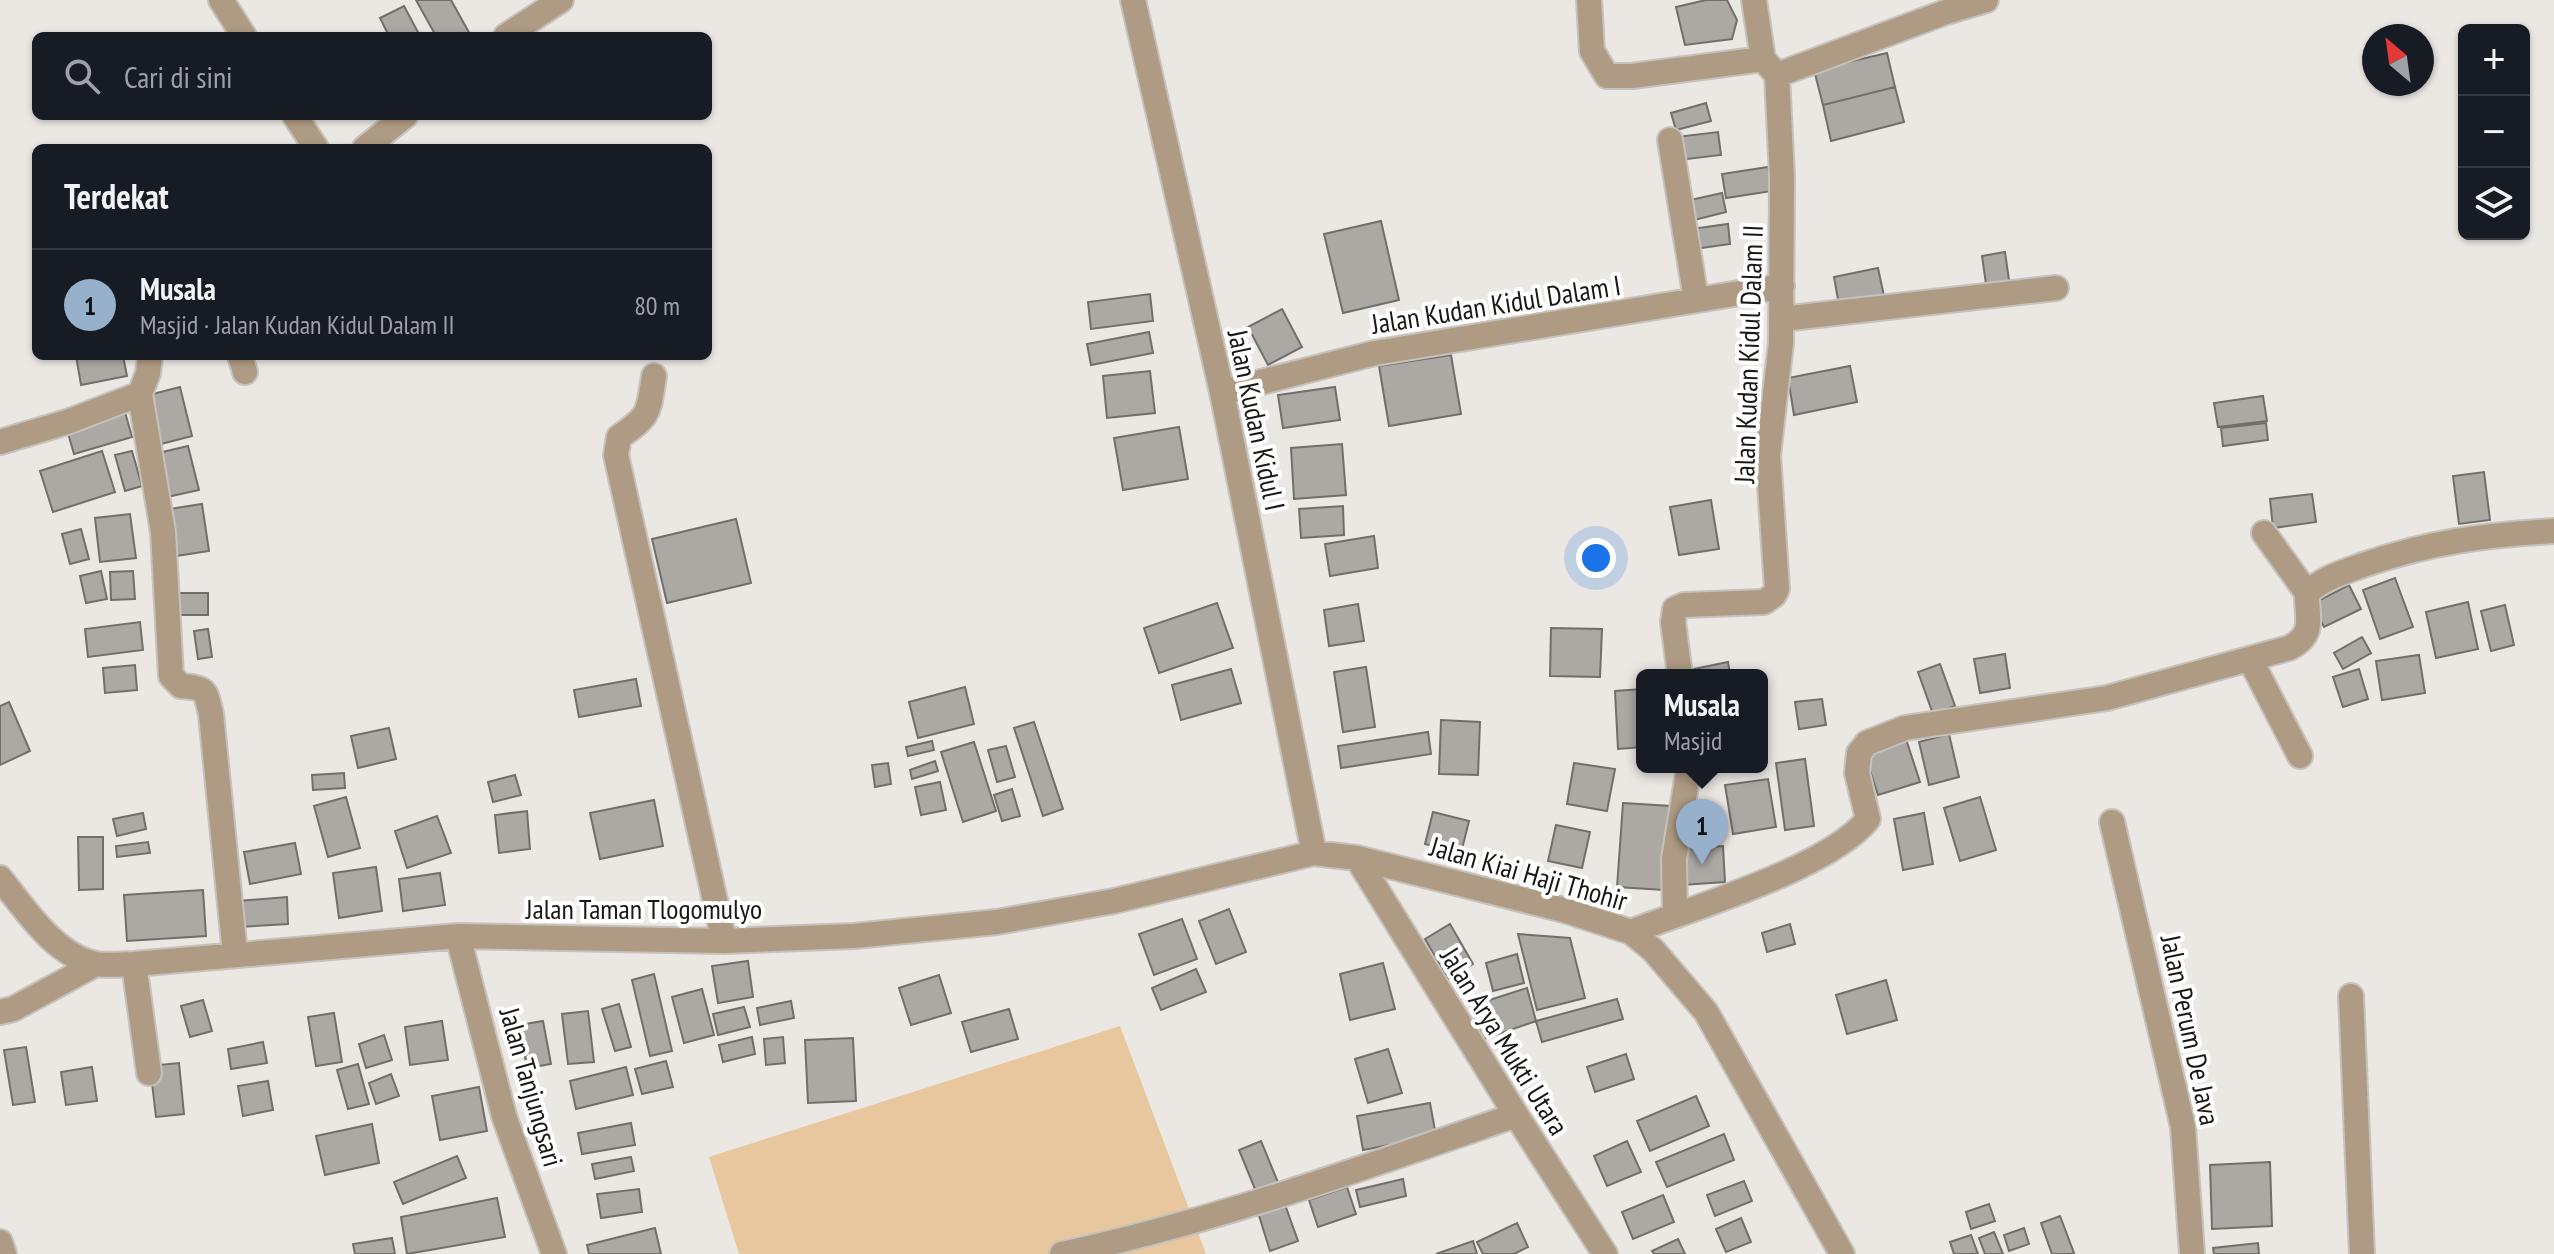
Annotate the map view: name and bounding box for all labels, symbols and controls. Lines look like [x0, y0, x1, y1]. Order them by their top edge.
north arrow [2362, 24, 2434, 96]
map controls [2458, 24, 2530, 240]
button: + [2458, 24, 2530, 96]
search box [32, 32, 712, 120]
icon: search [60, 54, 104, 98]
text: Cari di sini [124, 57, 233, 96]
button: − [2458, 96, 2530, 168]
button: layers [2458, 168, 2530, 240]
text: Terdekat [64, 174, 169, 218]
street label: Jalan Kudan Kidul Dalam II [1725, 224, 1771, 485]
street label: Jalan Kudan Kidul Dalam I [1368, 266, 1623, 342]
text: Musala [140, 269, 216, 308]
text: 1 [84, 289, 96, 322]
text: 80 m [634, 289, 680, 322]
text: Masjid · Jalan Kudan Kidul Dalam II [140, 308, 455, 341]
street label: Jalan Kudan Kidul I [1220, 325, 1294, 514]
your location [1576, 538, 1616, 578]
popup [1636, 669, 1768, 773]
text: Musala [1664, 685, 1740, 724]
text: Masjid [1664, 724, 1722, 757]
pin: 1 [1676, 799, 1728, 865]
street label: Jalan Kiai Haji Thohir [1425, 827, 1632, 919]
street label: Jalan Taman Tlogomulyo [525, 890, 762, 927]
street label: Jalan Perum De Java [2153, 931, 2229, 1128]
street label: Jalan Arya Mukti Utara [1432, 939, 1578, 1142]
street label: Jalan Tanjungsari [491, 1002, 572, 1171]

